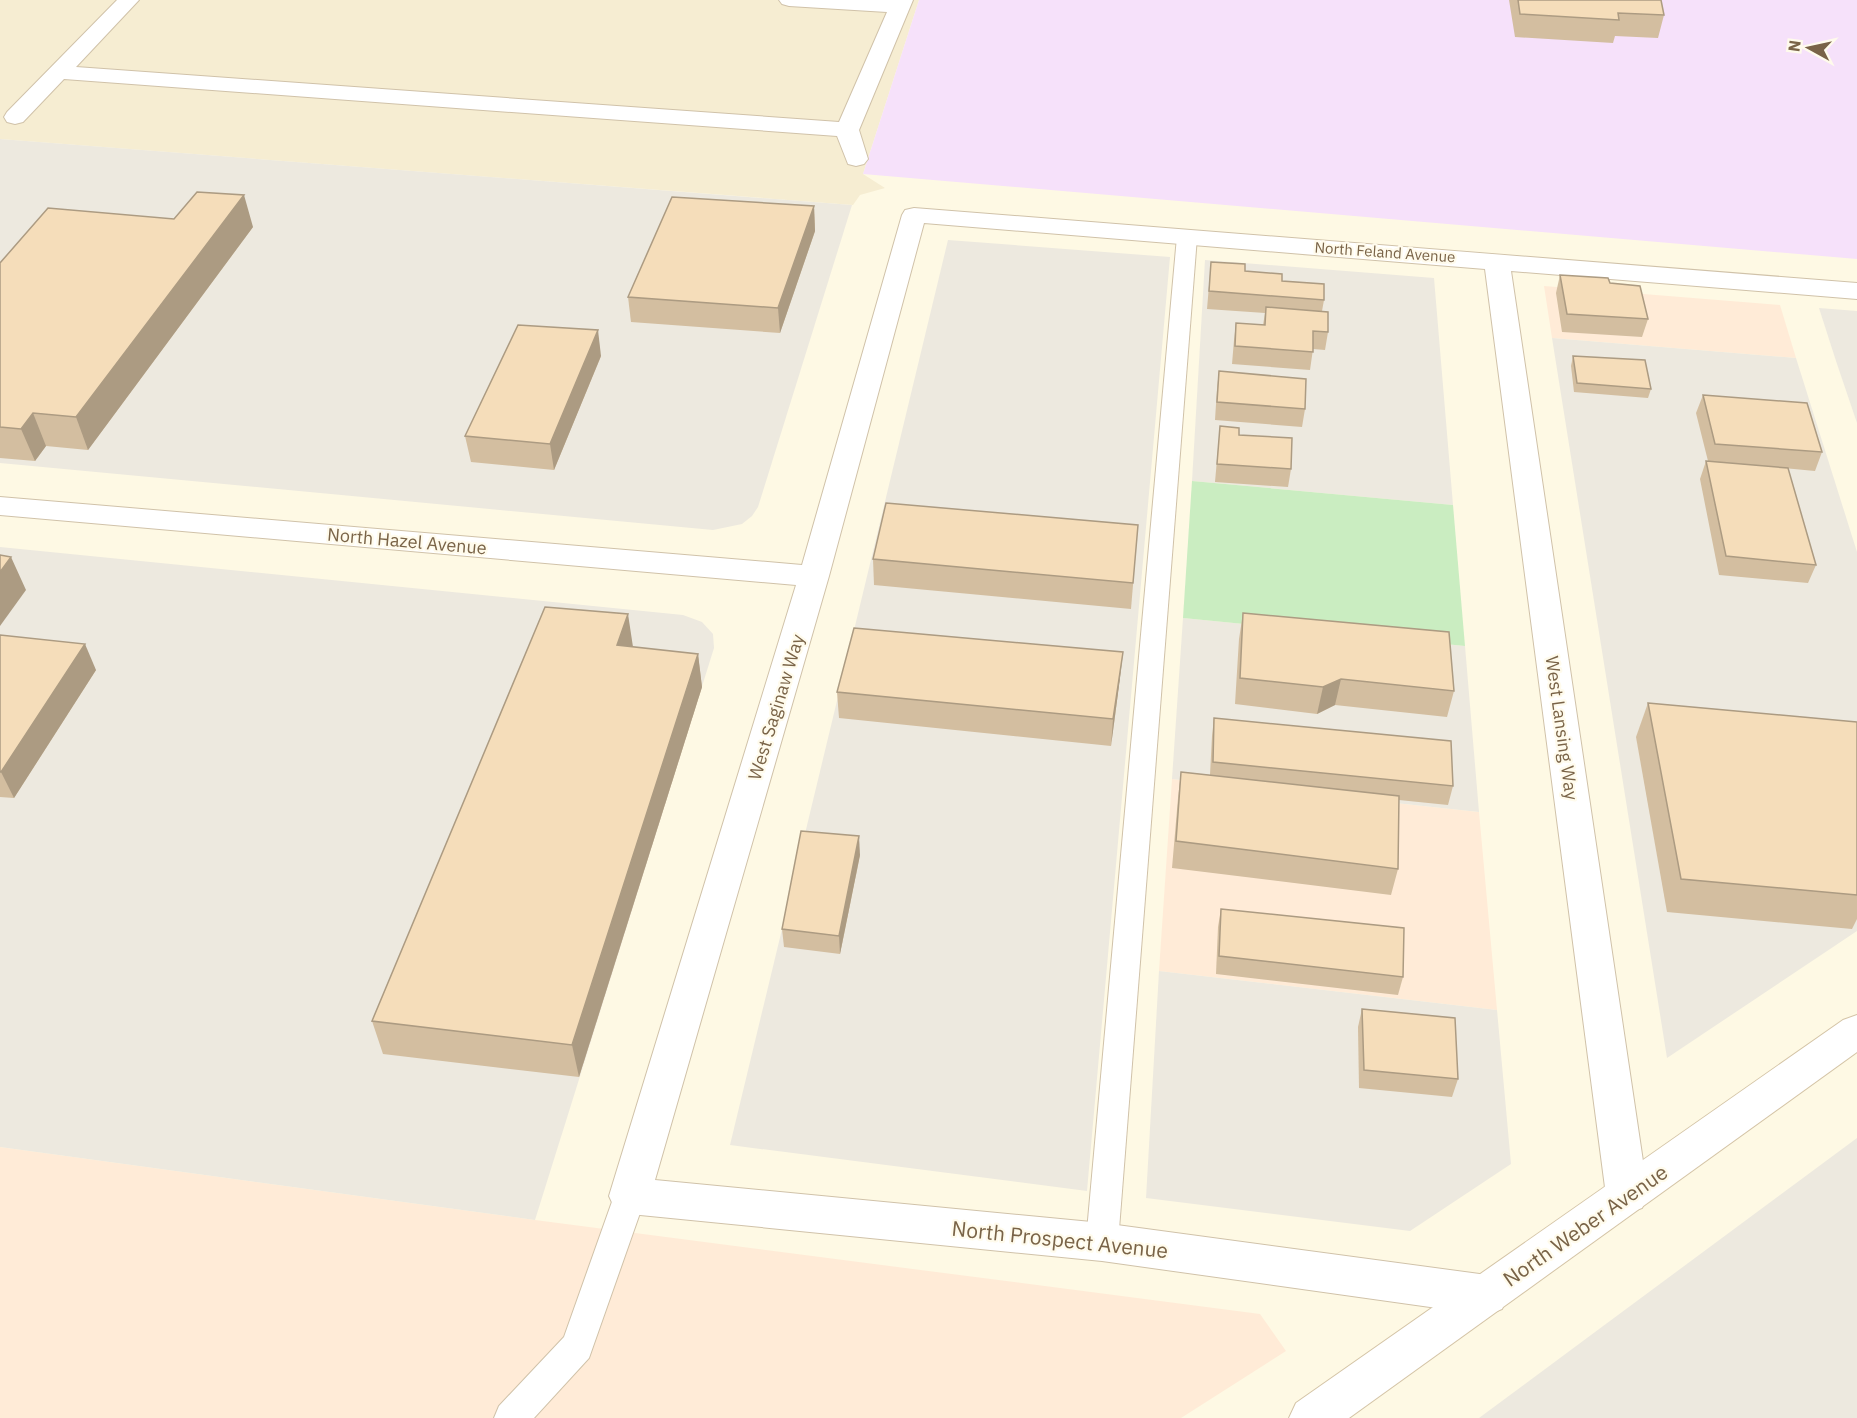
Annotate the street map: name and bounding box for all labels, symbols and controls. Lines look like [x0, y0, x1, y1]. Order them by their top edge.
north arrow [1779, 18, 1839, 78]
text: N [1783, 39, 1805, 53]
street label: North Feland Avenue [1314, 238, 1456, 266]
street label: North Hazel Avenue [326, 523, 488, 559]
street label: West Saginaw Way [743, 631, 809, 783]
street label: West Lansing Way [1541, 654, 1584, 802]
street label: North Weber Avenue [1497, 1158, 1673, 1292]
street label: North Prospect Avenue [950, 1214, 1170, 1264]

